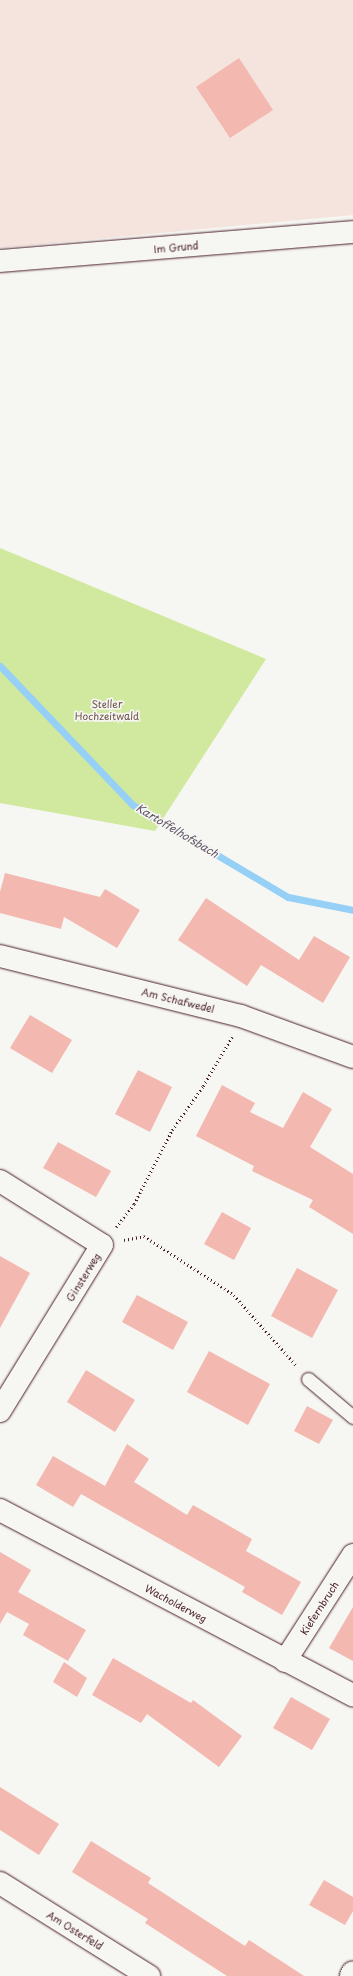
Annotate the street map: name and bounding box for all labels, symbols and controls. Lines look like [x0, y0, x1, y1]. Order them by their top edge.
street label: Im Grund [153, 239, 199, 255]
park label: Steller Hochzeitwald [75, 697, 139, 720]
water label: Kartoffelhofsbach [133, 801, 221, 861]
street label: Am Schafwedel [140, 985, 216, 1015]
street label: Ginsterweg [63, 1251, 103, 1303]
street label: Kiefernbruch [297, 1579, 341, 1637]
street label: Wacholderweg [143, 1582, 209, 1624]
street label: Am Osterfeld [45, 1908, 105, 1952]

